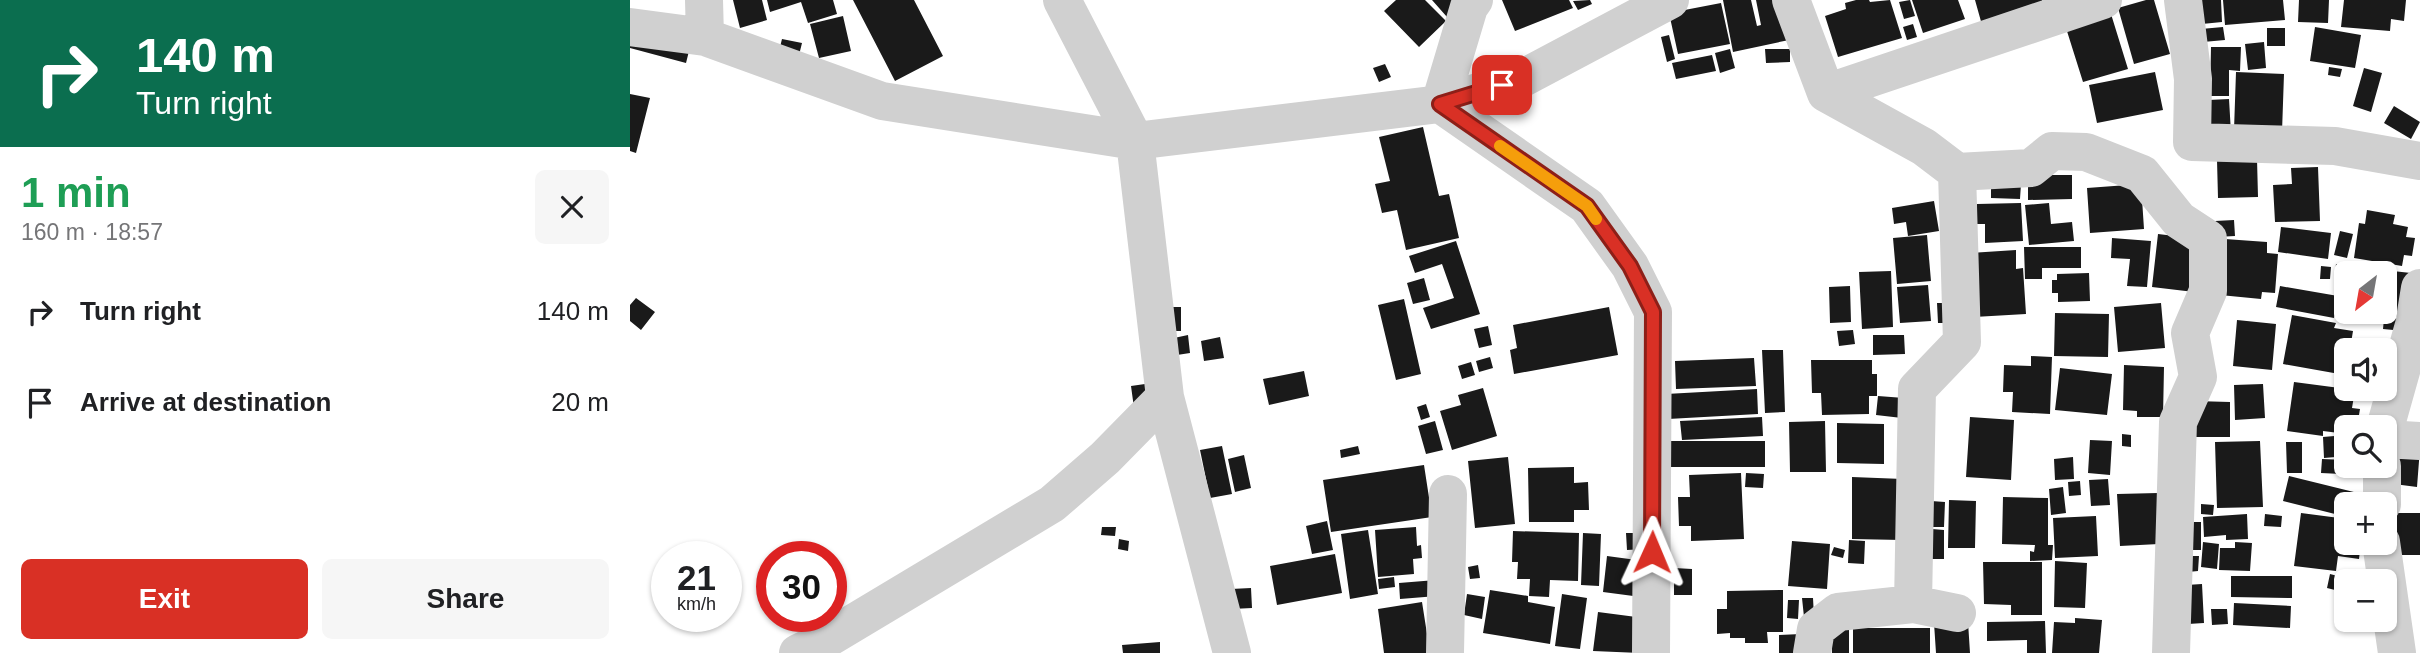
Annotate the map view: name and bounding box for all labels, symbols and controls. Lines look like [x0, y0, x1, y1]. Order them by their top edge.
icon: right [21, 28, 112, 119]
text: 140 m [136, 28, 275, 82]
pin [1472, 55, 1532, 115]
icon: arrive [1483, 66, 1521, 104]
text: Turn right [136, 85, 272, 121]
text: 1 min [21, 169, 131, 216]
button: close [535, 170, 609, 244]
text: 160 m · 18:57 [21, 219, 163, 245]
north arrow [2334, 261, 2398, 324]
map controls [2334, 261, 2397, 632]
icon: right [21, 293, 59, 331]
text: Turn right [80, 296, 201, 326]
text: 140 m [537, 296, 609, 326]
button: sound [2334, 338, 2397, 401]
icon: arrive [21, 384, 59, 422]
text: Arrive at destination [80, 387, 331, 417]
text: 20 m [551, 387, 609, 417]
button: search [2334, 415, 2397, 478]
button: + [2334, 492, 2397, 555]
position arrow [1615, 515, 1689, 589]
speed limit sign: 30 [756, 541, 847, 632]
text: 21 [677, 558, 716, 597]
button: Exit [21, 559, 308, 639]
button: Share [322, 559, 609, 639]
button: − [2334, 569, 2397, 632]
text: km/h [677, 594, 716, 614]

